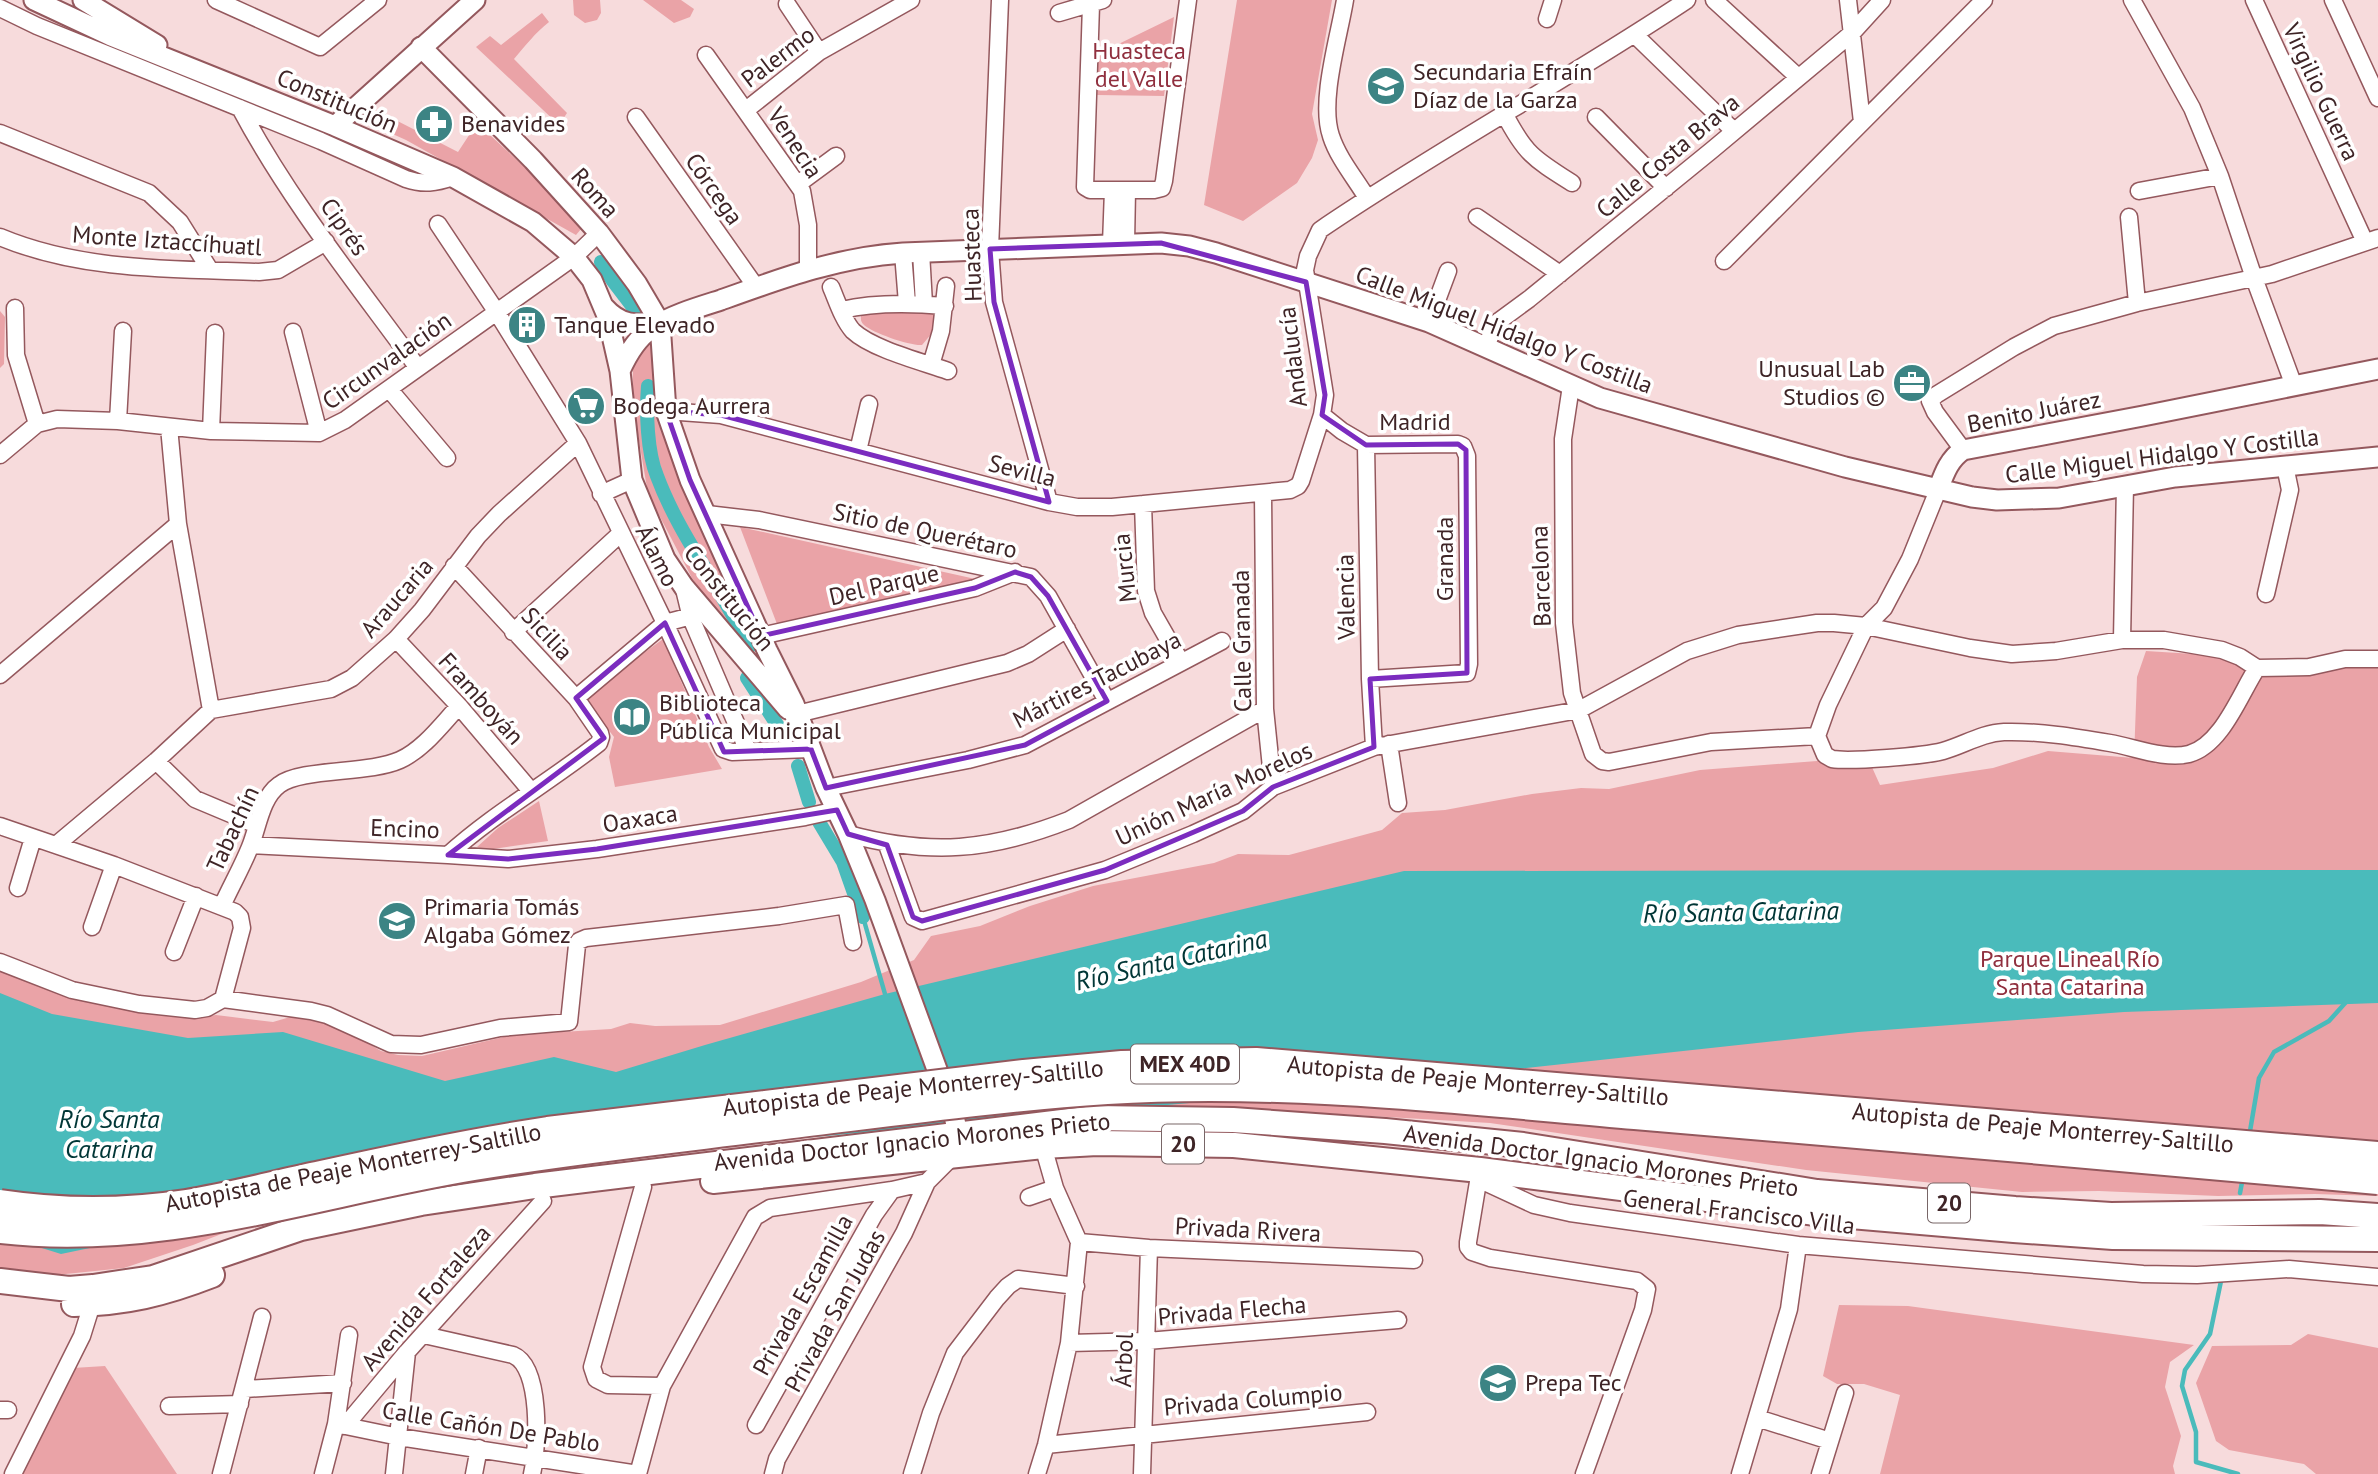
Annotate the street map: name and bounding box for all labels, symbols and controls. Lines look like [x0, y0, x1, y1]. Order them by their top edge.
street label: Virgilio Guerra [2276, 17, 2367, 166]
street label: Palermo [735, 19, 821, 94]
park label: Huasteca del Valle [1092, 35, 1186, 94]
place label: Secundaria Efraín Díaz de la Garza [1413, 56, 1592, 115]
street label: Constitución [272, 61, 402, 140]
school or university icon: Secundaria Efraín Díaz de la Garza [1365, 65, 1407, 107]
street label: Calle Costa Brava [1590, 87, 1746, 225]
street label: Venecia [760, 100, 830, 184]
pharmacy icon: Benavides [413, 103, 455, 145]
place label: Benavides [461, 108, 565, 139]
street label: Córcega [679, 147, 750, 231]
street label: Roma [565, 161, 626, 224]
street label: Ciprés [313, 192, 375, 262]
street label: Huasteca [954, 208, 989, 302]
street label: Monte Iztaccíhuatl [71, 218, 263, 263]
street label: Calle Miguel Hidalgo Y Costilla [1351, 258, 1657, 401]
building icon: Tanque Elevado [506, 304, 548, 346]
street label: Circunvalación [316, 305, 457, 417]
street label: Andalucía [1271, 305, 1314, 409]
place label: Tanque Elevado [554, 309, 715, 340]
place label: Unusual Lab Studios © [1758, 353, 1885, 412]
office icon: Unusual Lab Studios © [1891, 362, 1933, 404]
street label: Benito Juárez [1964, 383, 2103, 440]
supermarket icon: Bodega Aurrera [565, 385, 607, 427]
place label: Bodega Aurrera [613, 390, 771, 421]
street label: Madrid [1379, 406, 1451, 437]
street label: Calle Miguel Hidalgo Y Costilla [2003, 421, 2321, 490]
street label: Sevilla [985, 447, 1059, 494]
street label: Sitio de Querétaro [830, 496, 1020, 565]
street label: Granada [1429, 517, 1460, 601]
street label: Álamo [629, 520, 686, 592]
street label: Barcelona [1523, 525, 1558, 627]
street label: Murcia [1105, 532, 1144, 604]
street label: Constitución [677, 538, 782, 657]
street label: Araucaria [353, 551, 440, 644]
street label: Valencia [1329, 554, 1362, 641]
street label: Del Parque [826, 557, 942, 612]
street label: Calle Granada [1225, 570, 1258, 712]
street label: Sicilia [515, 600, 580, 667]
street label: Mártires Tacubaya [1007, 624, 1186, 735]
street label: Framboyán [432, 646, 531, 751]
place label: Biblioteca Pública Municipal [659, 687, 841, 746]
library icon: Biblioteca Pública Municipal [611, 696, 653, 738]
street label: Unión María Morelos [1110, 734, 1317, 853]
street label: Tabachín [199, 781, 266, 877]
street label: Oaxaca [600, 797, 680, 840]
street label: Encino [370, 812, 440, 845]
place label: Primaria Tomás Algaba Gómez [424, 891, 579, 950]
water label: Río Santa Catarina [1643, 893, 1840, 930]
school or university icon: Primaria Tomás Algaba Gómez [376, 900, 418, 942]
water label: Río Santa Catarina [1072, 921, 1270, 998]
park label: Parque Lineal Río Santa Catarina [1980, 943, 2160, 1002]
road number: MEX 40D [1131, 1044, 1239, 1084]
street label: Autopista de Peaje Monterrey-Saltillo [1286, 1048, 1670, 1113]
street label: Autopista de Peaje Monterrey-Saltillo [721, 1052, 1105, 1123]
street label: Autopista de Peaje Monterrey-Saltillo [1851, 1095, 2235, 1160]
water label: Río Santa Catarina [58, 1102, 160, 1165]
street label: Avenida Doctor Ignacio Morones Prieto [712, 1105, 1112, 1178]
street label: Autopista de Peaje Monterrey-Saltillo [162, 1116, 544, 1219]
street label: Avenida Doctor Ignacio Morones Prieto [1402, 1117, 1800, 1204]
road number: 20 [1162, 1124, 1204, 1163]
street label: General Francisco Villa [1621, 1182, 1857, 1241]
road number: 20 [1928, 1184, 1970, 1222]
street label: Privada Escamilla [746, 1209, 860, 1381]
street label: Privada Rivera [1174, 1210, 1322, 1249]
street label: Avenida Fortaleza [354, 1218, 497, 1377]
street label: Privada San Judas [777, 1224, 892, 1397]
street label: Privada Flecha [1156, 1289, 1308, 1332]
street label: Árbol [1107, 1332, 1140, 1388]
school or university icon: Prepa Tec [1477, 1362, 1519, 1404]
place label: Prepa Tec [1525, 1367, 1622, 1398]
street label: Privada Columpio [1162, 1376, 1344, 1423]
street label: Calle Cañón De Pablo [380, 1394, 602, 1459]

